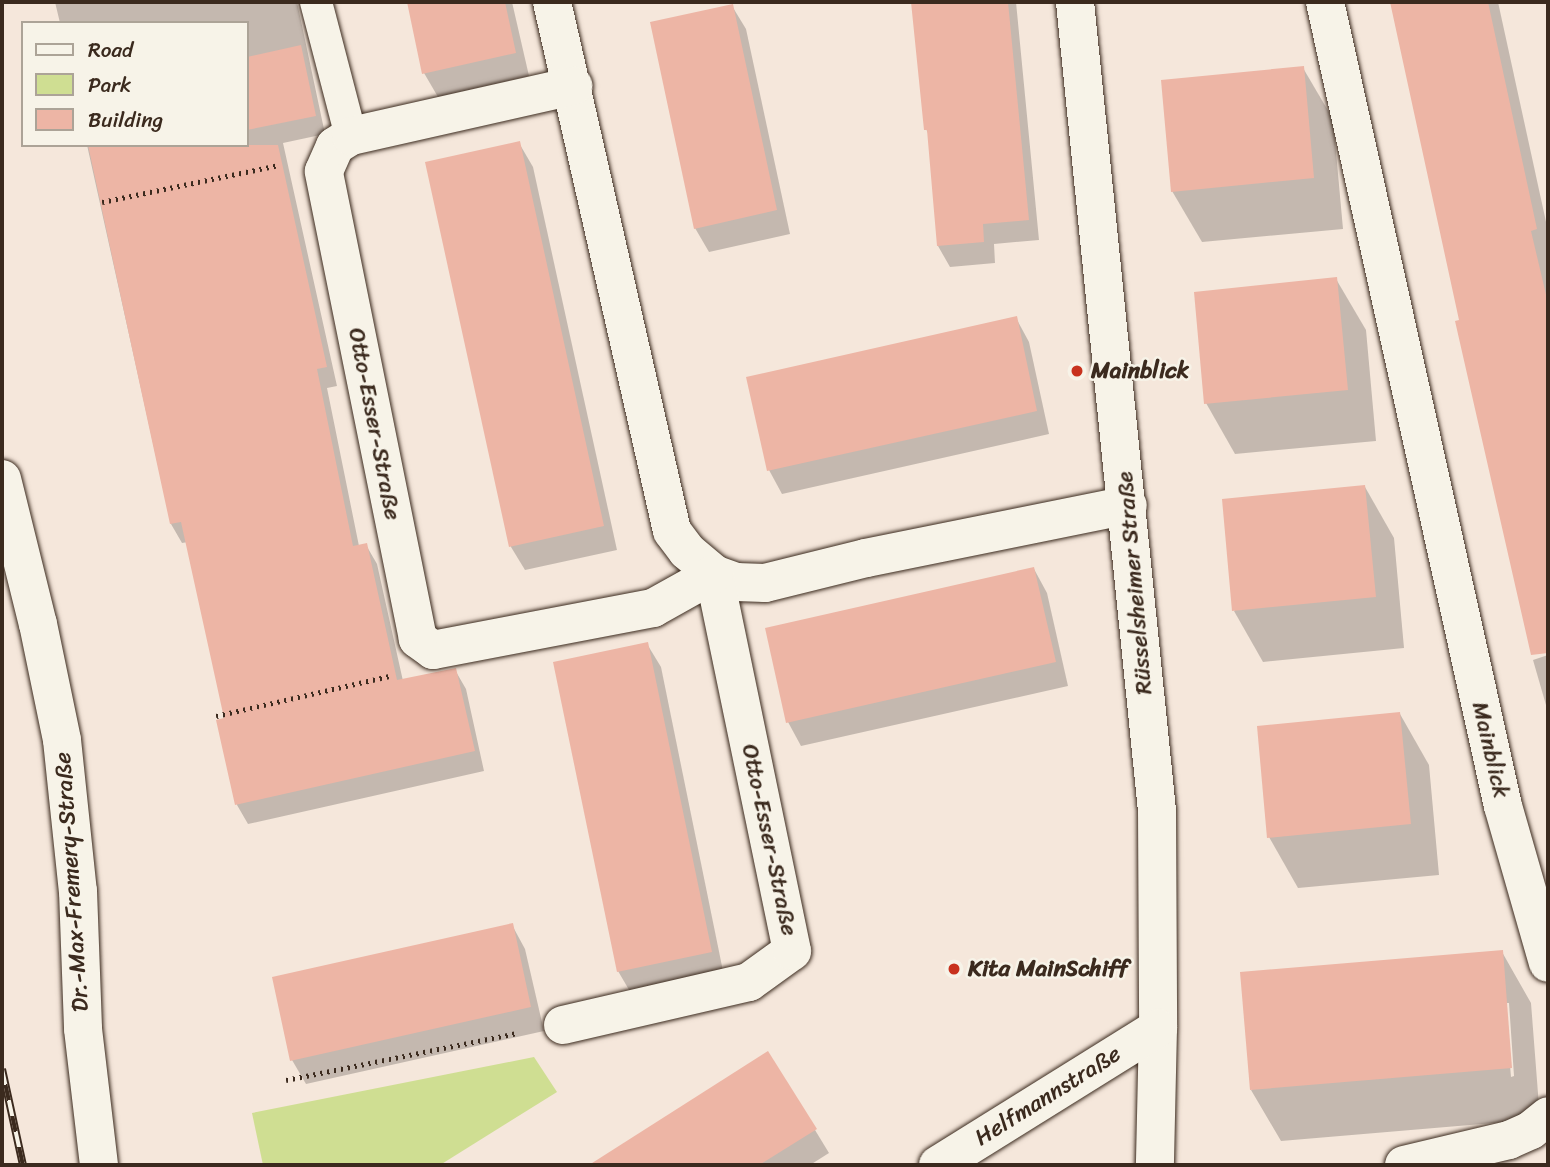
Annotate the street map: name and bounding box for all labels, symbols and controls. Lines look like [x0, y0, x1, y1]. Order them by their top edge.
legend [21, 21, 248, 147]
text: Road [88, 31, 133, 69]
text: Park [88, 66, 131, 104]
text: Building [88, 101, 163, 139]
street label: Otto-Esser-Straße [342, 326, 406, 522]
place label: Mainblick [1091, 357, 1189, 385]
marker: Mainblick [1069, 363, 1085, 379]
street label: Rüsselsheimer Straße [1111, 470, 1159, 696]
street label: Mainblick [1466, 699, 1514, 801]
street label: Otto-Esser-Straße [735, 742, 803, 938]
street label: Dr.-Max-Fremery-Straße [49, 751, 95, 1013]
place label: Kita MainSchiff [968, 955, 1130, 983]
marker: Kita MainSchiff [946, 961, 962, 977]
street label: Helfmannstraße [970, 1040, 1126, 1152]

